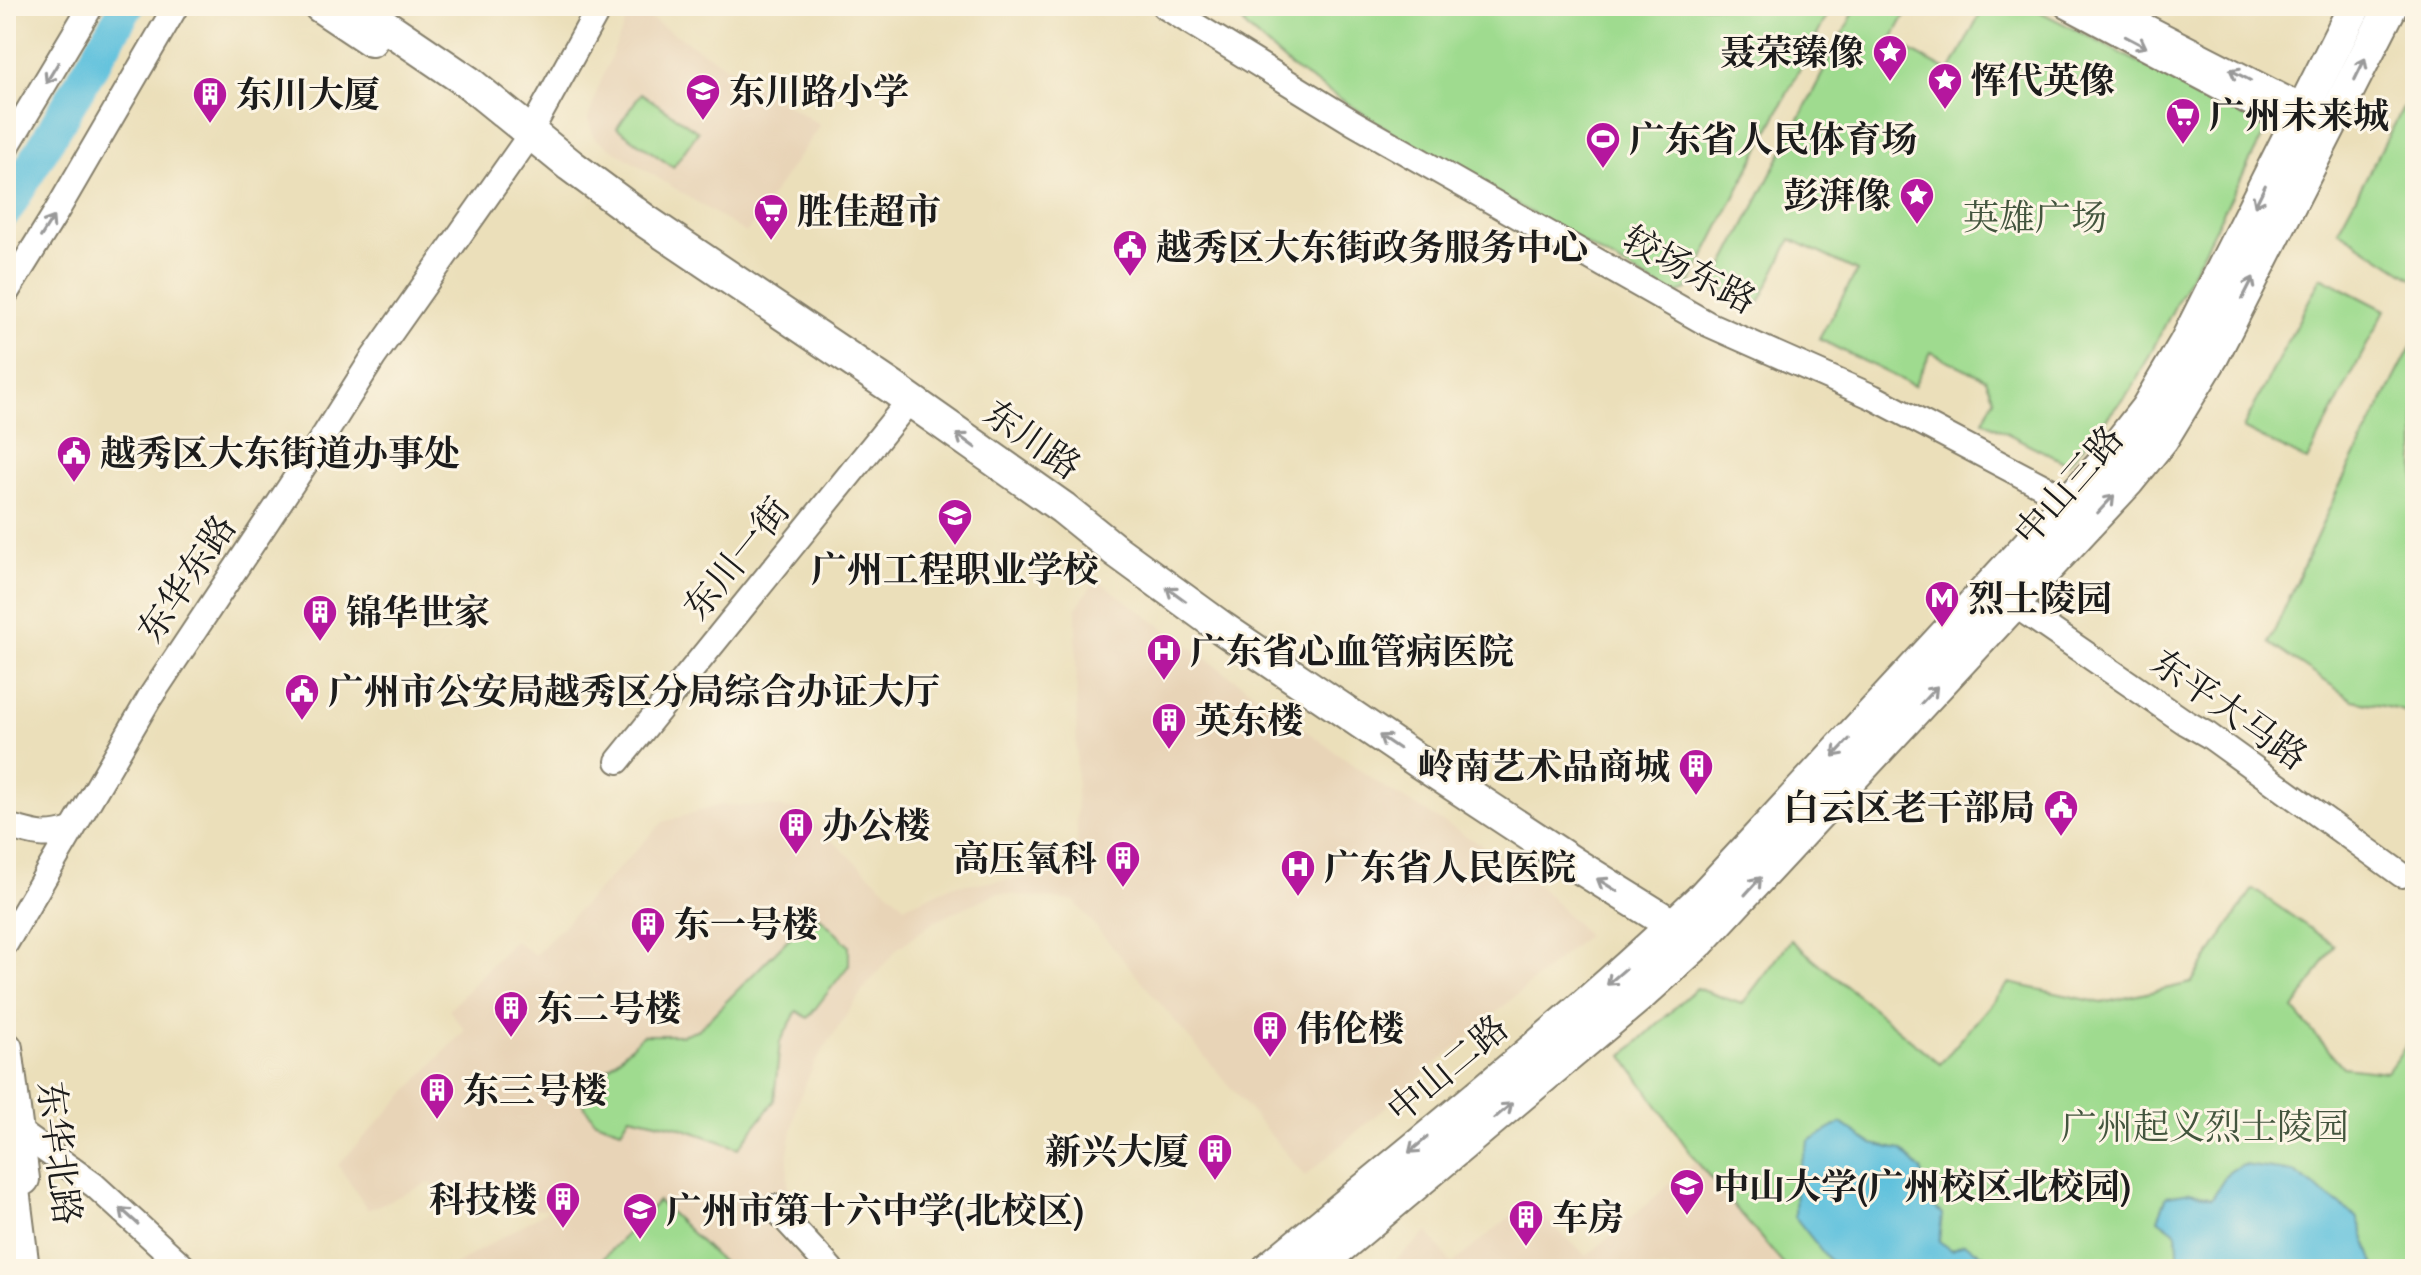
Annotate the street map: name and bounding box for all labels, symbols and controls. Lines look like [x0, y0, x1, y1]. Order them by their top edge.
place label: 聂荣臻像 [1720, 29, 1864, 76]
place icon: 聂荣臻像 [1871, 33, 1909, 83]
one-way arrow [2123, 35, 2147, 51]
place label: 恽代英像 [1971, 57, 2115, 104]
one-way arrow [2353, 57, 2368, 81]
one-way arrow [44, 61, 60, 84]
place icon: 恽代英像 [1926, 61, 1964, 111]
one-way arrow [2228, 67, 2252, 83]
place label: 东川路小学 [729, 68, 909, 115]
place label: 东川大厦 [236, 71, 380, 118]
school or university icon: 东川路小学 [684, 72, 722, 122]
building icon: 东川大厦 [191, 75, 229, 125]
place label: 广州未来城 [2209, 92, 2389, 139]
supermarket icon: 广州未来城 [2164, 96, 2202, 146]
place label: 广东省人民体育场 [1629, 116, 1917, 163]
sports icon: 广东省人民体育场 [1584, 120, 1622, 170]
place label: 彭湃像 [1783, 172, 1891, 219]
place icon: 彭湃像 [1898, 176, 1936, 226]
one-way arrow [2252, 183, 2267, 207]
place label: 胜佳超市 [797, 188, 941, 235]
supermarket icon: 胜佳超市 [752, 192, 790, 242]
park label: 英雄广场 [1963, 194, 2107, 241]
street label: 较场东路 [1615, 215, 1764, 324]
one-way arrow [39, 216, 56, 238]
place label: 越秀区大东街政务服务中心 [1156, 224, 1588, 271]
public building icon: 越秀区大东街政务服务中心 [1111, 228, 1149, 278]
one-way arrow [2241, 276, 2257, 300]
street label: 东川路 [975, 389, 1090, 490]
street label: 中山三路 [2003, 416, 2133, 555]
place label: 越秀区大东街道办事处 [100, 430, 460, 477]
one-way arrow [956, 432, 977, 449]
public building icon: 越秀区大东街道办事处 [55, 434, 93, 484]
street label: 东川一街 [673, 488, 800, 629]
one-way arrow [2097, 495, 2115, 515]
school or university icon: 广州工程职业学校 [936, 497, 974, 547]
street label: 东华东路 [127, 505, 246, 651]
place label: 广州工程职业学校 [811, 546, 1099, 593]
place label: 烈士陵园 [1968, 575, 2112, 622]
metro station icon: 烈士陵园 [1923, 579, 1961, 629]
one-way arrow [1165, 586, 1187, 602]
place label: 锦华世家 [346, 589, 490, 636]
building icon: 锦华世家 [301, 593, 339, 643]
place label: 广东省心血管病医院 [1190, 628, 1514, 675]
hospital icon: 广东省心血管病医院 [1145, 632, 1183, 682]
street label: 东平大马路 [2143, 639, 2317, 780]
place label: 广州市公安局越秀区分局综合办证大厅 [328, 668, 940, 715]
public building icon: 广州市公安局越秀区分局综合办证大厅 [283, 672, 321, 722]
one-way arrow [1920, 685, 1938, 705]
place label: 英东楼 [1195, 697, 1303, 744]
building icon: 英东楼 [1150, 701, 1188, 751]
one-way arrow [1379, 734, 1401, 750]
one-way arrow [1832, 737, 1850, 757]
place label: 岭南艺术品商城 [1418, 743, 1670, 790]
building icon: 岭南艺术品商城 [1677, 747, 1715, 797]
place label: 白云区老干部局 [1783, 784, 2035, 831]
public building icon: 白云区老干部局 [2042, 788, 2080, 838]
place label: 办公楼 [822, 802, 930, 849]
building icon: 办公楼 [777, 806, 815, 856]
place label: 高压氧科 [953, 835, 1097, 882]
building icon: 高压氧科 [1104, 839, 1142, 889]
place label: 广东省人民医院 [1324, 844, 1576, 891]
hospital icon: 广东省人民医院 [1279, 848, 1317, 898]
one-way arrow [1596, 876, 1619, 892]
one-way arrow [1744, 876, 1762, 896]
place label: 东一号楼 [674, 901, 818, 948]
building icon: 东一号楼 [629, 905, 667, 955]
one-way arrow [1606, 968, 1626, 986]
place label: 东二号楼 [537, 985, 681, 1032]
building icon: 东二号楼 [492, 989, 530, 1039]
street label: 中山二路 [1377, 1004, 1518, 1133]
place label: 伟伦楼 [1296, 1005, 1404, 1052]
building icon: 伟伦楼 [1251, 1009, 1289, 1059]
place label: 东三号楼 [463, 1067, 607, 1114]
building icon: 东三号楼 [418, 1071, 456, 1121]
street label: 东华北路 [27, 1079, 92, 1227]
one-way arrow [1492, 1102, 1512, 1120]
park label: 广州起义烈士陵园 [2061, 1103, 2349, 1150]
place label: 新兴大厦 [1045, 1128, 1189, 1175]
building icon: 新兴大厦 [1196, 1132, 1234, 1182]
one-way arrow [1408, 1136, 1428, 1154]
place label: 中山大学(广州校区北校园) [1713, 1163, 2131, 1210]
school or university icon: 中山大学(广州校区北校园) [1668, 1167, 1706, 1217]
place label: 科技楼 [429, 1176, 537, 1223]
building icon: 科技楼 [544, 1180, 582, 1230]
place label: 广州市第十六中学(北校区) [666, 1187, 1084, 1234]
school or university icon: 广州市第十六中学(北校区) [621, 1191, 659, 1241]
place label: 车房 [1552, 1194, 1624, 1241]
building icon: 车房 [1507, 1198, 1545, 1248]
one-way arrow [119, 1207, 139, 1225]

